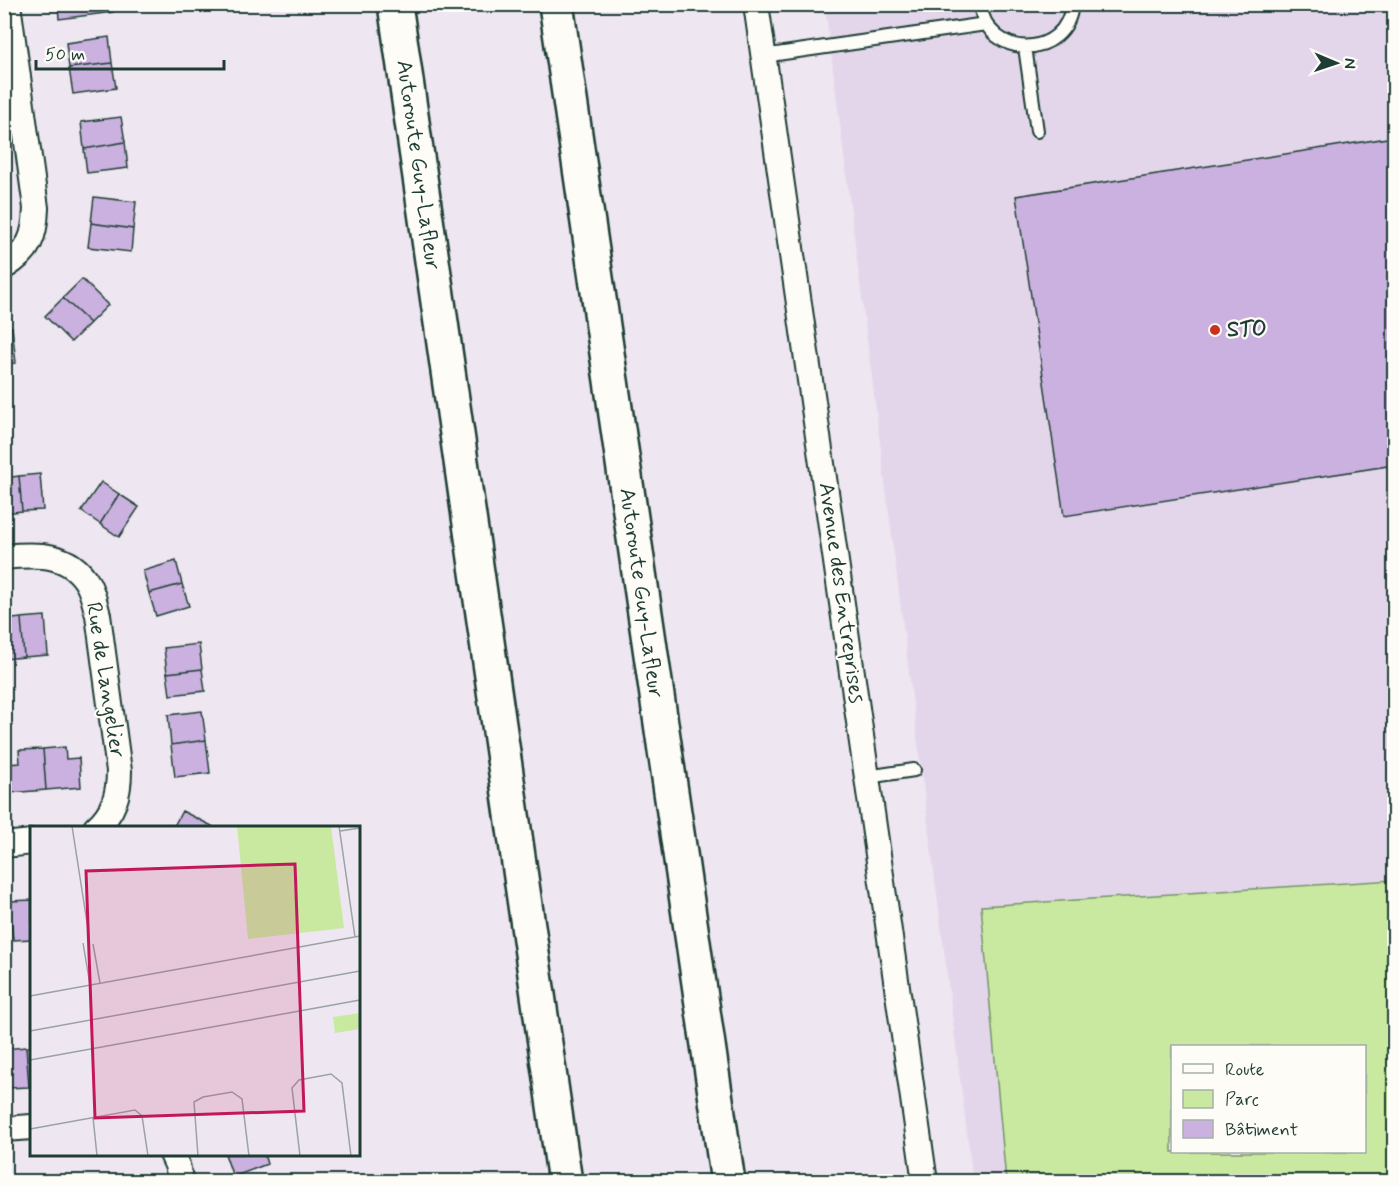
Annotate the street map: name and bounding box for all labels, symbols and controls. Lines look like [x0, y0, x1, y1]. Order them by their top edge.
scale bar [36, 33, 224, 71]
north arrow [1306, 33, 1366, 93]
text: 50 m [45, 43, 85, 67]
street label: Autoroute Guy-Lafleur [389, 58, 447, 272]
text: N [1339, 58, 1360, 69]
place label: STO [1227, 316, 1267, 344]
marker: STO [1208, 323, 1222, 337]
street label: Avenue des Entreprises [812, 481, 870, 706]
street label: Autoroute Guy-Lafleur [612, 486, 670, 700]
street label: Rue de Langelier [78, 600, 131, 760]
inset map [30, 826, 360, 1156]
legend [1171, 1045, 1366, 1153]
text: Route [1225, 1058, 1264, 1082]
text: Parc [1225, 1088, 1259, 1112]
text: Bâtiment [1225, 1118, 1298, 1142]

